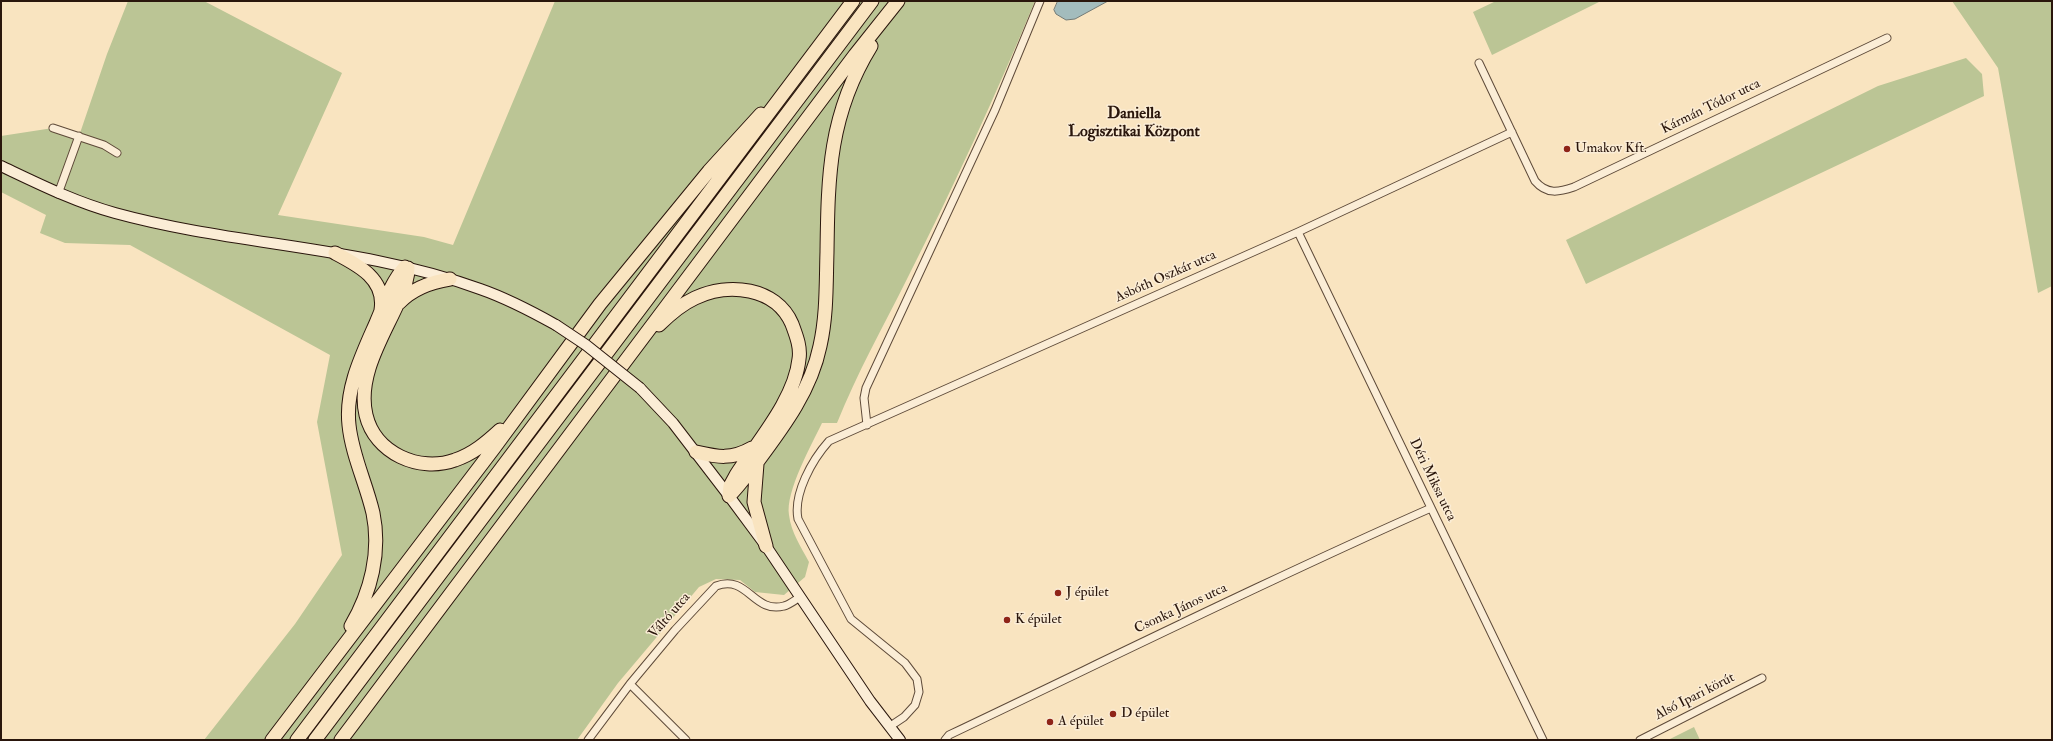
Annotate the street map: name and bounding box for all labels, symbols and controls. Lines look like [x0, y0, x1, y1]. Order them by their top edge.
street label: Kármán Tódor utca [1659, 76, 1763, 138]
district label: Daniella Logisztikai Központ [1068, 105, 1200, 143]
place label: Umakov Kft. [1575, 141, 1647, 157]
marker: Umakov Kft. [1562, 144, 1572, 154]
street label: Asbóth Oszkár utca [1113, 247, 1219, 307]
street label: Déri Miksa utca [1405, 436, 1459, 524]
street label: Csonka János utca [1132, 580, 1230, 638]
place label: J épület [1066, 585, 1109, 601]
marker: J épület [1053, 588, 1063, 598]
street label: Váltó utca [646, 590, 694, 642]
place label: K épület [1015, 612, 1062, 628]
marker: K épület [1002, 615, 1012, 625]
street label: Alsó Ipari körút [1652, 670, 1738, 724]
place label: D épület [1121, 706, 1169, 722]
marker: D épület [1108, 709, 1118, 719]
place label: A épület [1058, 714, 1104, 730]
marker: A épület [1045, 717, 1055, 727]

